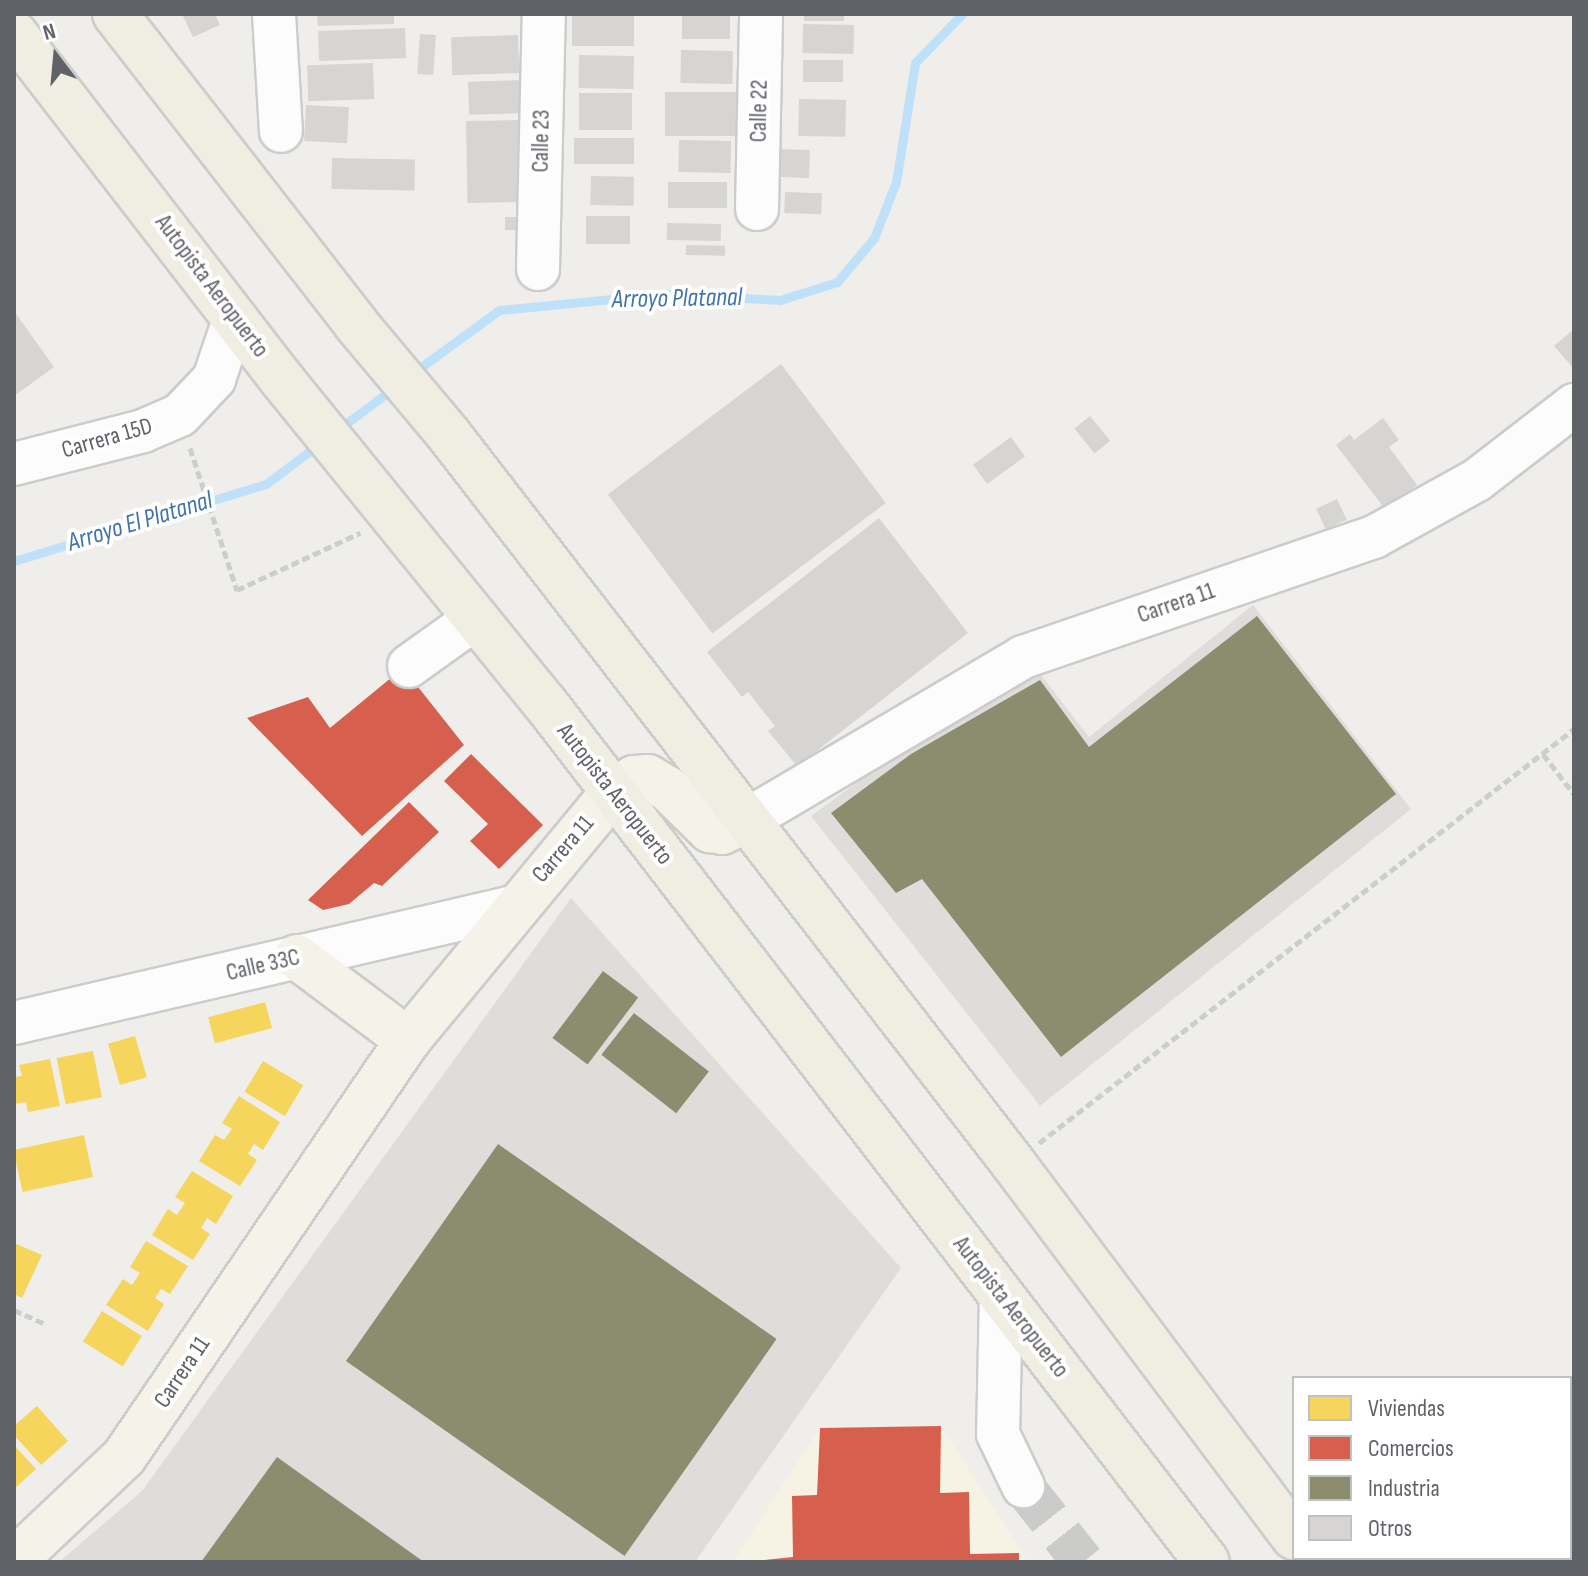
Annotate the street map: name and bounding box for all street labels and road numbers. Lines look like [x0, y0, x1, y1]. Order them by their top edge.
street label: Calle 22 [744, 79, 774, 143]
street label: Calle 23 [526, 109, 556, 173]
street label: Autopista Aeropuerto [149, 209, 275, 363]
street label: Carrera 15D [58, 411, 156, 465]
street label: Carrera 11 [1134, 576, 1218, 630]
street label: Autopista Aeropuerto [551, 718, 679, 870]
street label: Carrera 11 [526, 809, 600, 889]
street label: Calle 33C [223, 943, 303, 987]
street label: Autopista Aeropuerto [947, 1231, 1075, 1383]
street label: Carrera 11 [148, 1331, 216, 1413]

